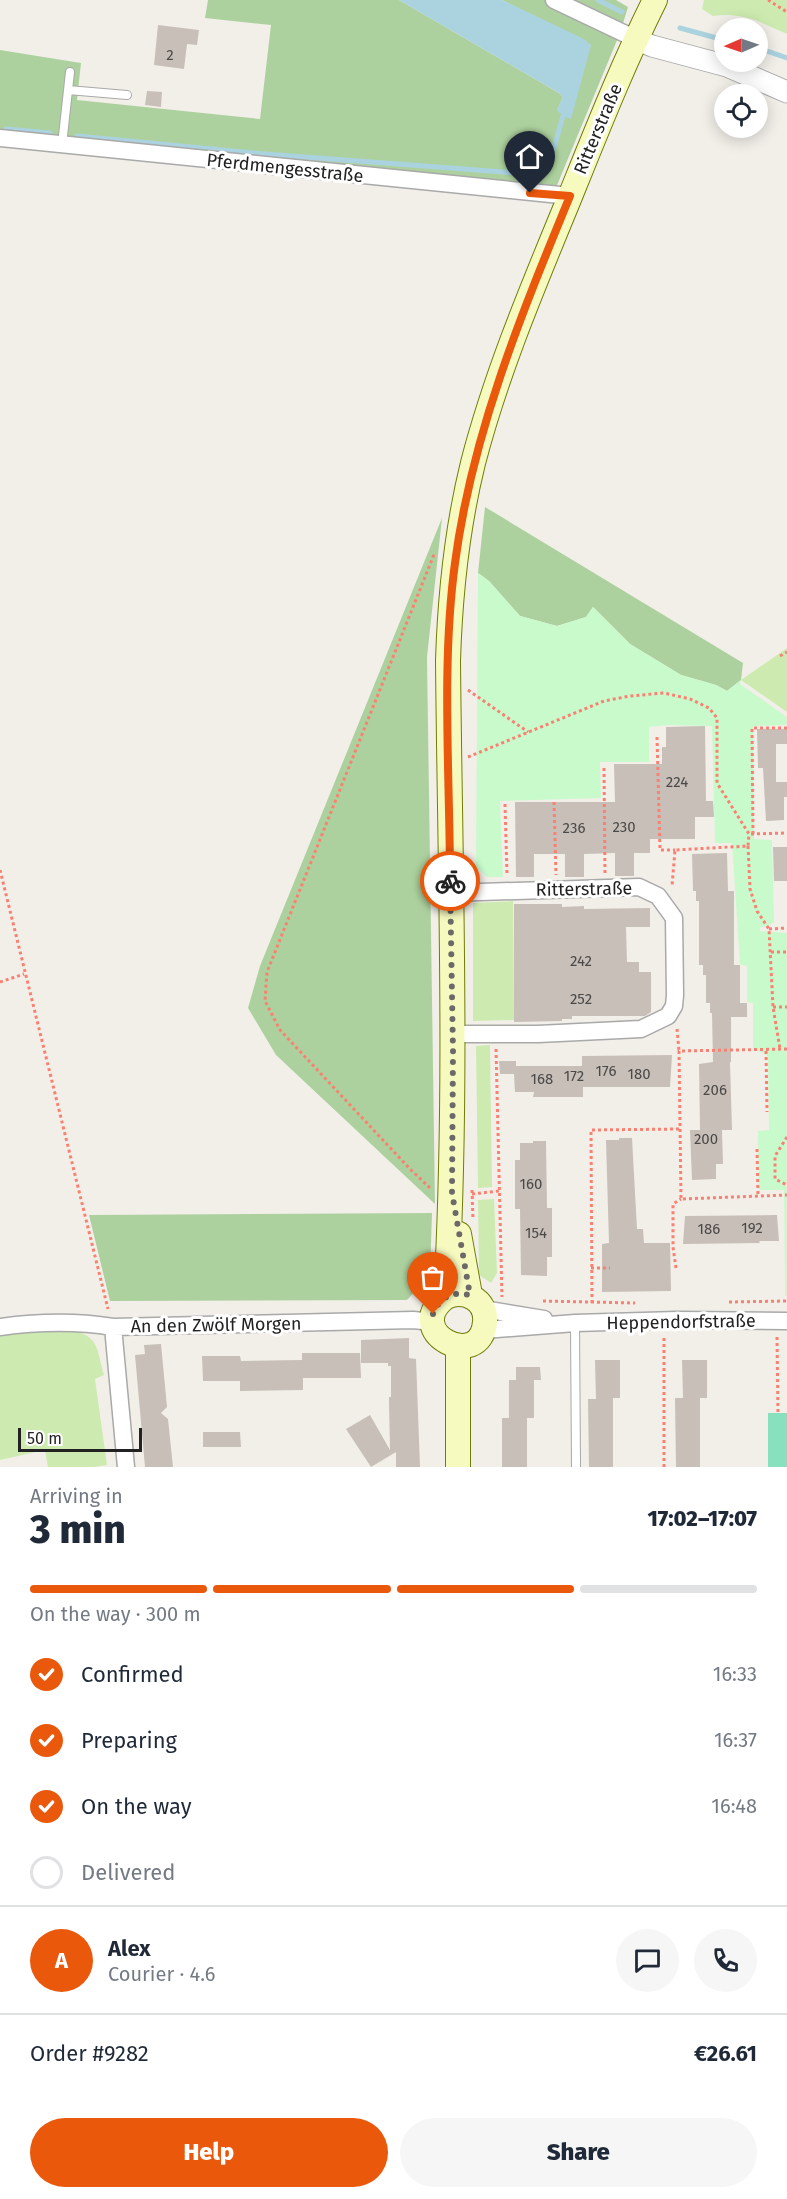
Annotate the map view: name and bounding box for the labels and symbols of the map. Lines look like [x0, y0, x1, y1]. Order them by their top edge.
north arrow [714, 18, 768, 72]
house number: 2 [166, 46, 174, 64]
street label: Ritterstraße [569, 80, 627, 178]
pin [504, 131, 555, 193]
street label: Pferdmengesstraße [205, 149, 365, 187]
house number: 224 [666, 773, 688, 791]
house number: 230 [612, 818, 636, 836]
house number: 236 [563, 819, 585, 837]
courier [420, 851, 480, 911]
street label: Ritterstraße [535, 877, 633, 901]
house number: 242 [570, 952, 592, 970]
house number: 252 [570, 990, 592, 1008]
house number: 176 [596, 1062, 616, 1080]
house number: 180 [627, 1065, 651, 1083]
house number: 172 [564, 1067, 584, 1085]
house number: 168 [531, 1070, 553, 1088]
house number: 206 [703, 1081, 727, 1099]
house number: 200 [694, 1130, 718, 1148]
house number: 160 [520, 1175, 542, 1193]
house number: 192 [741, 1219, 763, 1237]
house number: 186 [698, 1220, 720, 1238]
house number: 154 [525, 1224, 547, 1242]
pin [407, 1252, 458, 1314]
street label: Heppendorfstraße [606, 1310, 756, 1334]
street label: An den Zwölf Morgen [130, 1313, 302, 1337]
scale bar [18, 1425, 142, 1452]

